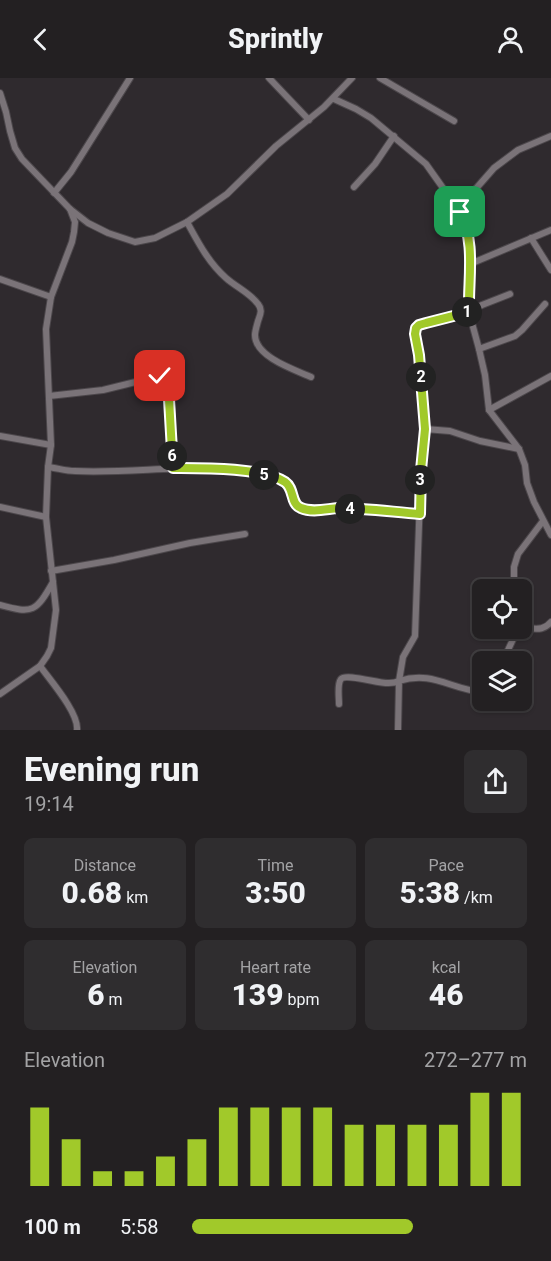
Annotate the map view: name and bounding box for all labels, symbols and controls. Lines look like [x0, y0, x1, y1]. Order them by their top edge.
icon: back [24, 23, 57, 56]
text: Sprintly [228, 23, 323, 55]
icon: person [494, 23, 527, 56]
pin [434, 186, 485, 237]
icon: arrive [443, 195, 476, 228]
pin: 1 [452, 297, 482, 327]
text: 1 [462, 302, 472, 321]
pin [134, 350, 185, 401]
icon: check [143, 359, 176, 392]
pin: 2 [406, 362, 436, 392]
text: 2 [416, 367, 426, 386]
pin: 6 [157, 441, 187, 471]
text: 6 [167, 446, 177, 465]
pin: 5 [249, 460, 279, 490]
text: 5 [259, 465, 269, 484]
pin: 3 [405, 465, 435, 495]
text: 3 [415, 470, 425, 489]
pin: 4 [335, 494, 365, 524]
text: 4 [345, 499, 355, 518]
map controls [472, 579, 532, 711]
button: locate [472, 579, 532, 639]
button: layers [472, 651, 532, 711]
text: Evening run [24, 750, 199, 789]
button: share [464, 750, 527, 813]
text: 19:14 [24, 792, 74, 816]
text: Distance [74, 856, 136, 875]
text: Time [258, 856, 293, 875]
text: Pace [428, 856, 464, 875]
text: 0.68 [61, 875, 122, 910]
text: 3:50 [245, 875, 306, 910]
text: 5:38 [399, 875, 460, 910]
text: km [122, 888, 148, 907]
text: /km [460, 888, 493, 907]
text: Elevation [72, 958, 137, 977]
text: Heart rate [240, 958, 311, 977]
text: kcal [432, 958, 461, 977]
text: 6 [87, 977, 104, 1012]
text: 139 [232, 977, 283, 1012]
text: 46 [429, 977, 463, 1012]
text: m [104, 990, 122, 1009]
text: bpm [283, 990, 319, 1009]
text: Elevation [24, 1048, 105, 1072]
text: 272–277 m [424, 1048, 527, 1072]
text: 100 m [24, 1215, 81, 1239]
text: 5:58 [120, 1215, 159, 1239]

